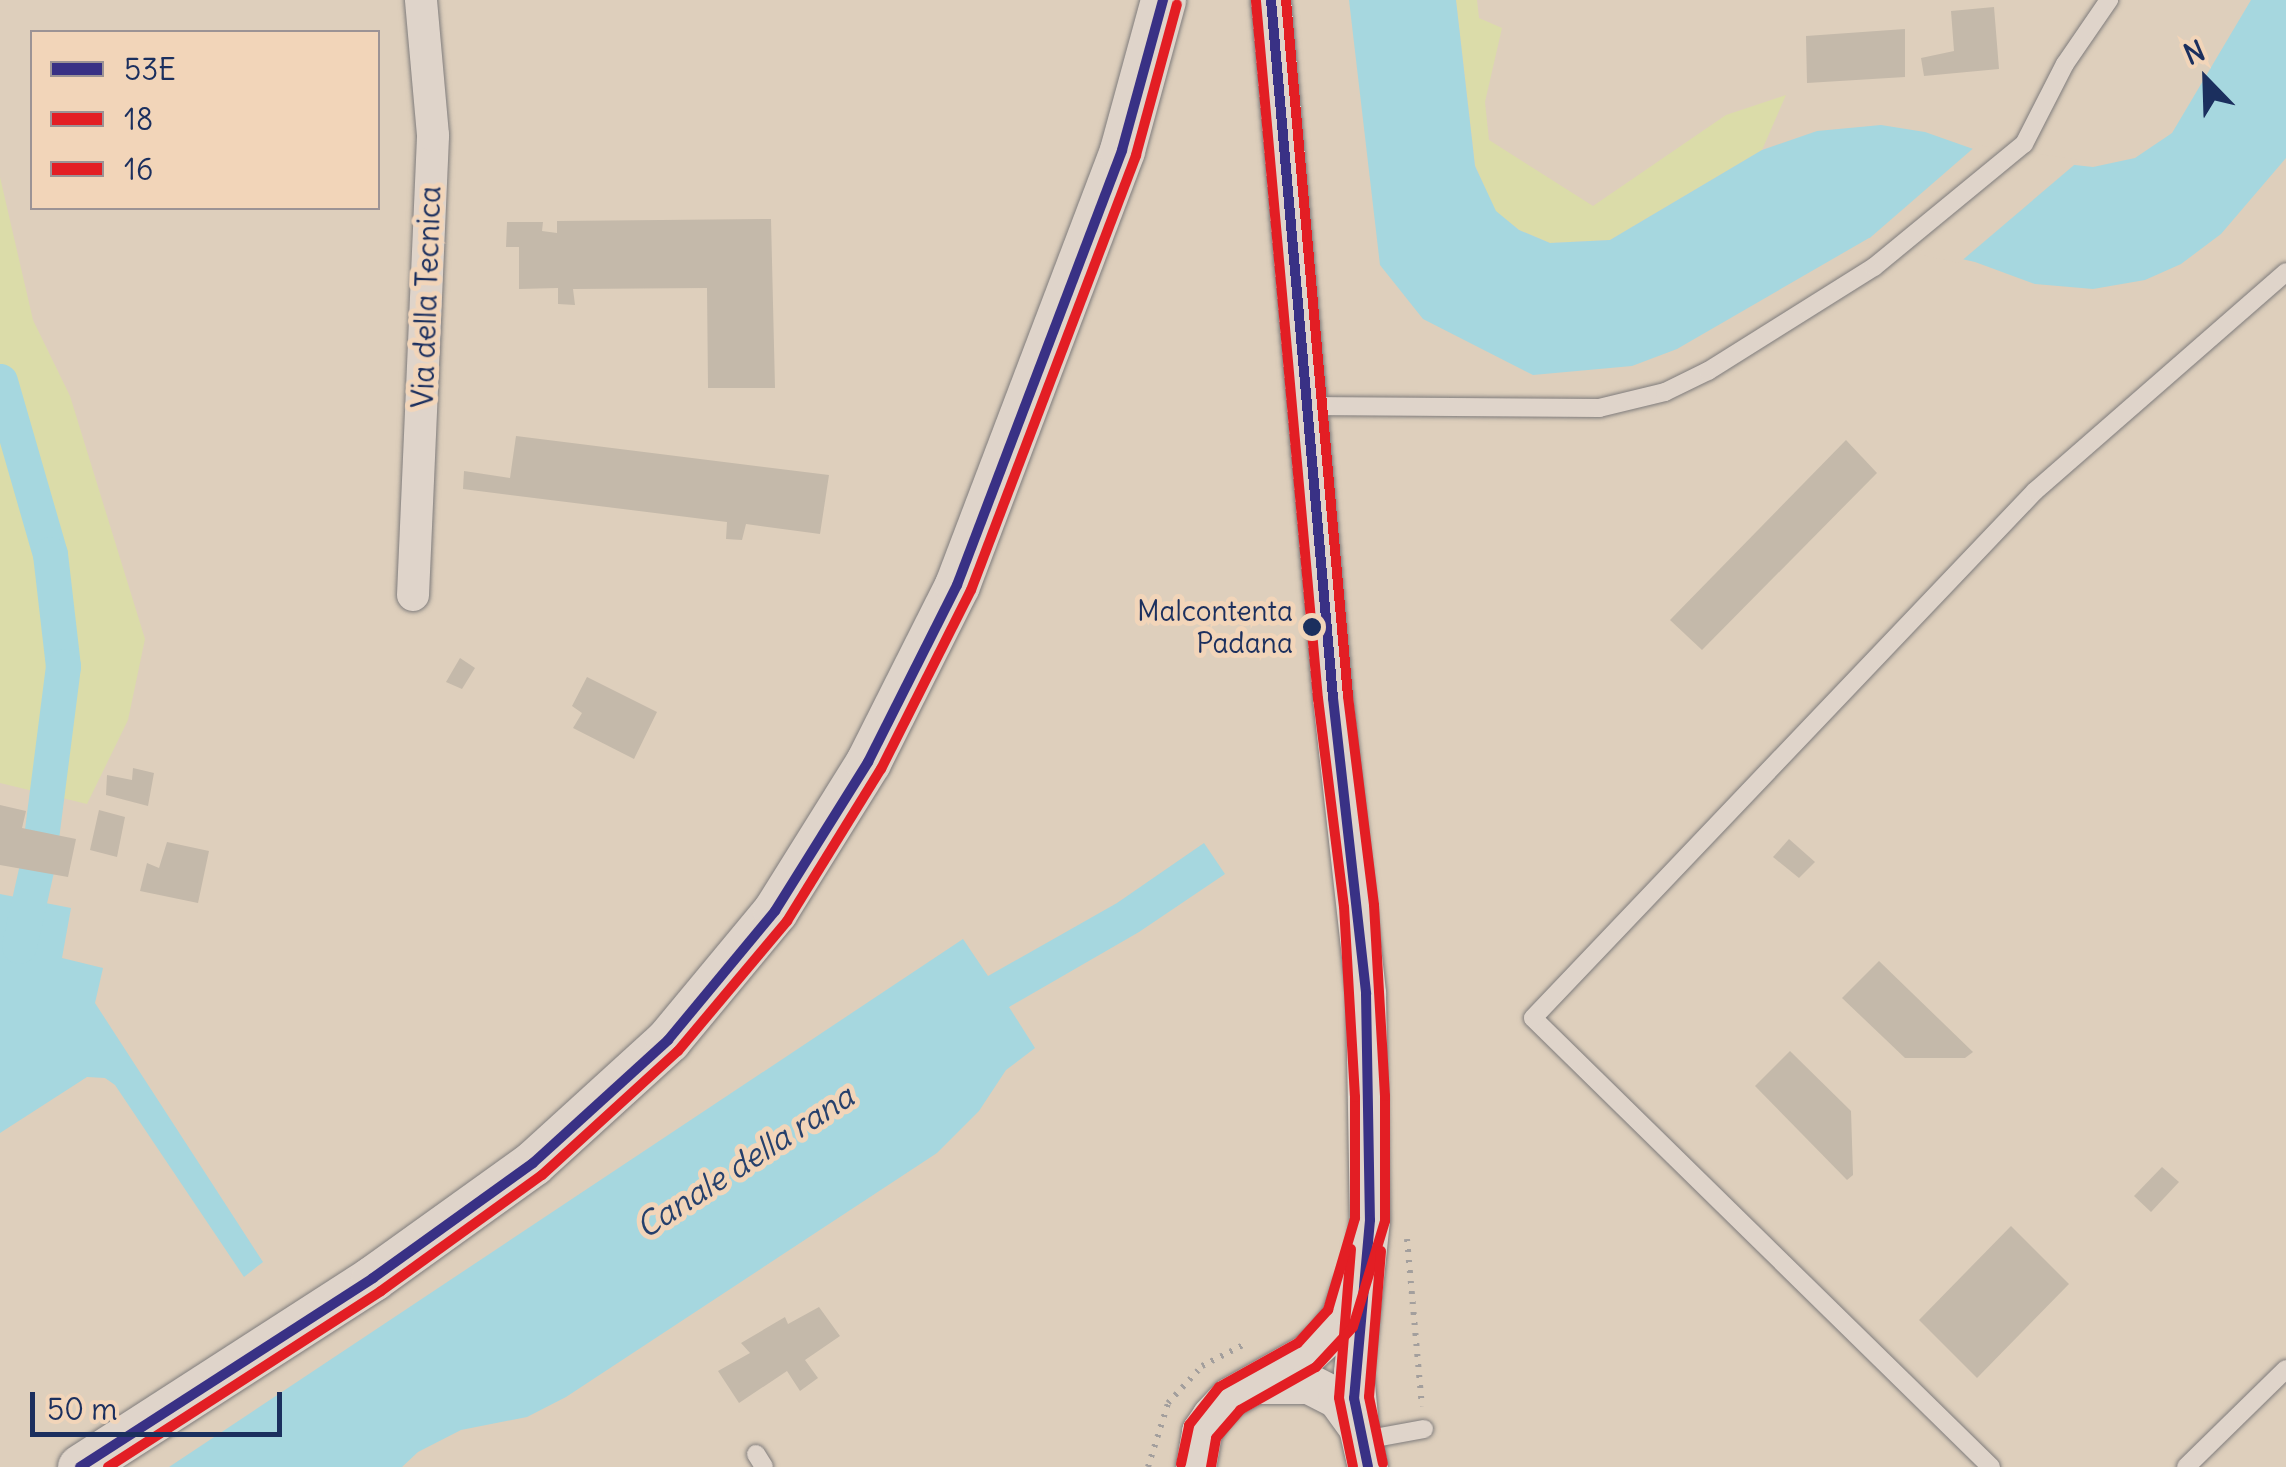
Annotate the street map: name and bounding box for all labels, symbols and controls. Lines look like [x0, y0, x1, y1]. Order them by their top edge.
legend [30, 30, 380, 210]
north arrow [2156, 30, 2256, 130]
text: N [2178, 32, 2210, 73]
text: 53E [124, 50, 176, 88]
text: 18 [124, 100, 153, 138]
text: 16 [124, 150, 153, 188]
street label: Via della Tecnica [404, 185, 448, 409]
place label: Malcontenta Padana [1137, 594, 1293, 660]
marker: Malcontenta Padana [1302, 617, 1322, 637]
water label: Canale della rana [629, 1077, 861, 1247]
scale bar [35, 1372, 288, 1434]
text: 50 m [47, 1390, 117, 1428]

